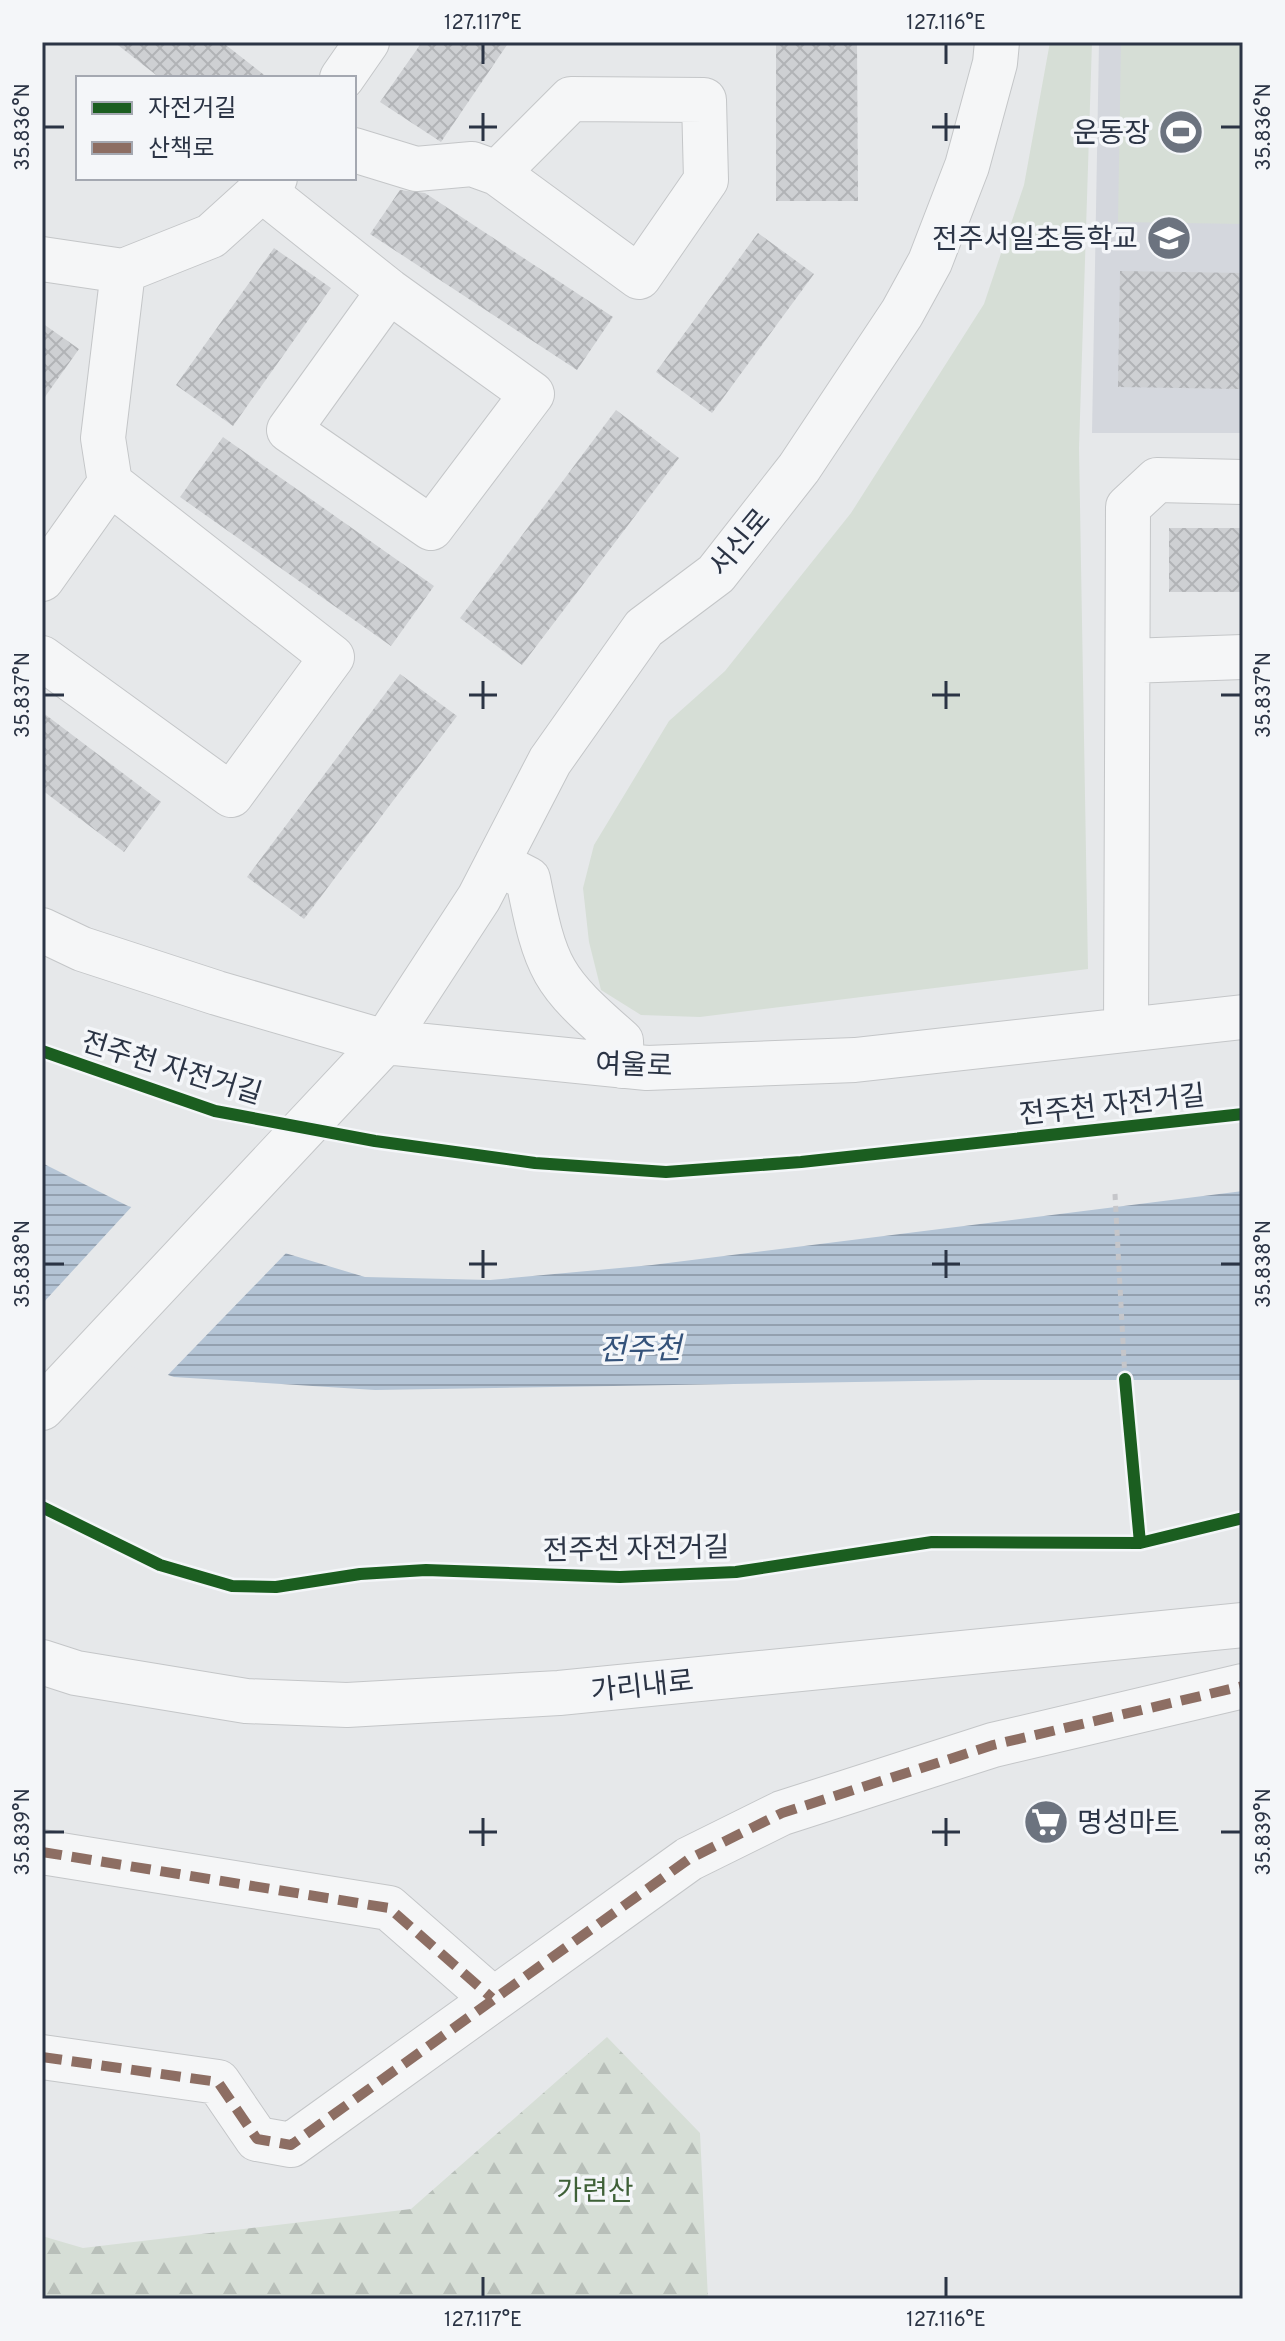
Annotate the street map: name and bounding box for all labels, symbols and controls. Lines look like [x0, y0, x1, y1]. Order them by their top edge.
text: 127.117°E [444, 11, 522, 37]
text: 127.116°E [906, 11, 986, 37]
legend [76, 76, 356, 180]
text: 35.836°N [11, 83, 37, 171]
text: 35.836°N [1252, 83, 1278, 171]
text: 자전거길 [148, 95, 236, 125]
sports icon: 운동장 [1157, 108, 1205, 156]
place label: 운동장 [1073, 117, 1150, 153]
text: 산책로 [148, 135, 214, 165]
school or university icon: 전주서일초등학교 [1145, 214, 1193, 262]
place label: 전주서일초등학교 [932, 223, 1138, 259]
street label: 서신로 [703, 503, 780, 585]
text: 35.837°N [11, 652, 37, 738]
text: 35.837°N [1252, 652, 1278, 738]
street label: 전주천 자전거길 [76, 1025, 266, 1114]
street label: 여울로 [595, 1048, 673, 1086]
street label: 전주천 자전거길 [1017, 1079, 1207, 1135]
text: 35.838°N [11, 1220, 37, 1308]
text: 35.838°N [1252, 1220, 1278, 1308]
water label: 전주천 [598, 1332, 685, 1371]
street label: 전주천 자전거길 [542, 1531, 730, 1571]
street label: 가리내로 [589, 1665, 695, 1711]
text: 35.839°N [11, 1788, 37, 1876]
text: 35.839°N [1252, 1788, 1278, 1876]
supermarket icon: 명성마트 [1022, 1798, 1070, 1846]
place label: 명성마트 [1077, 1807, 1180, 1843]
park label: 가련산 [556, 2175, 634, 2211]
text: 127.117°E [444, 2308, 522, 2334]
text: 127.116°E [906, 2308, 986, 2334]

